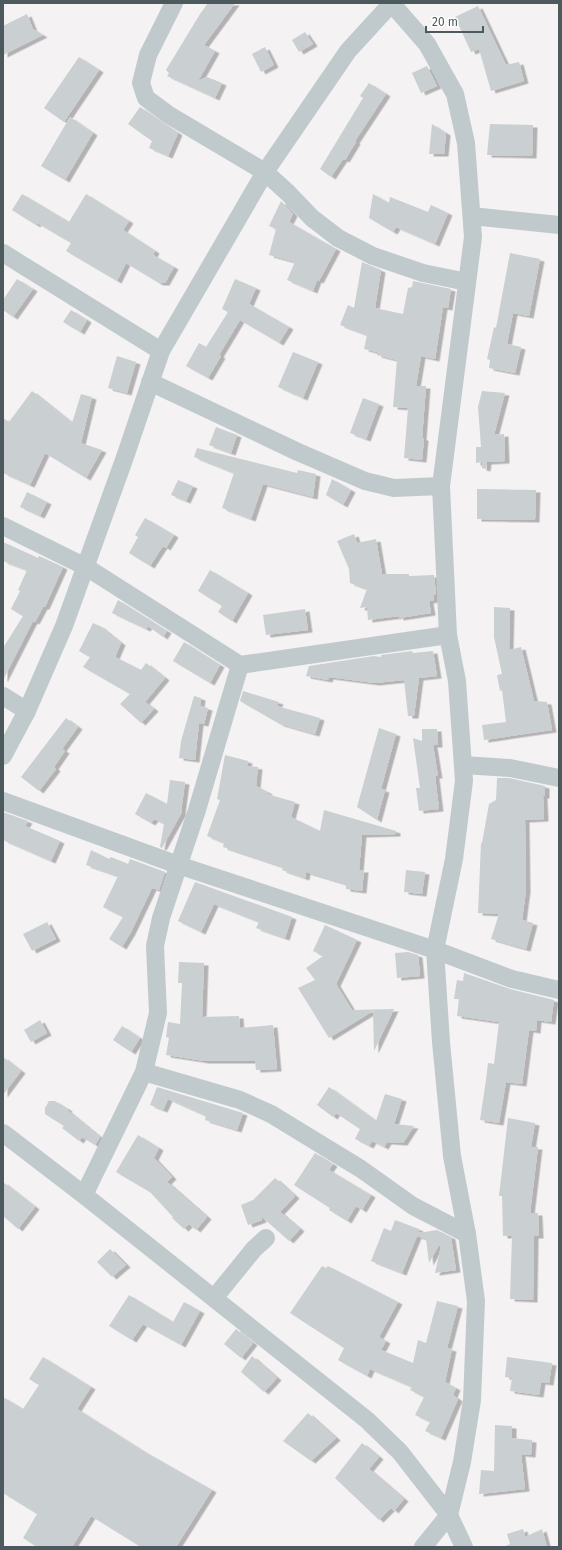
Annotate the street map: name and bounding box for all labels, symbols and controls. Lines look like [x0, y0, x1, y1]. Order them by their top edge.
scale bar [426, 8, 483, 34]
text: 20 m [432, 15, 458, 29]

